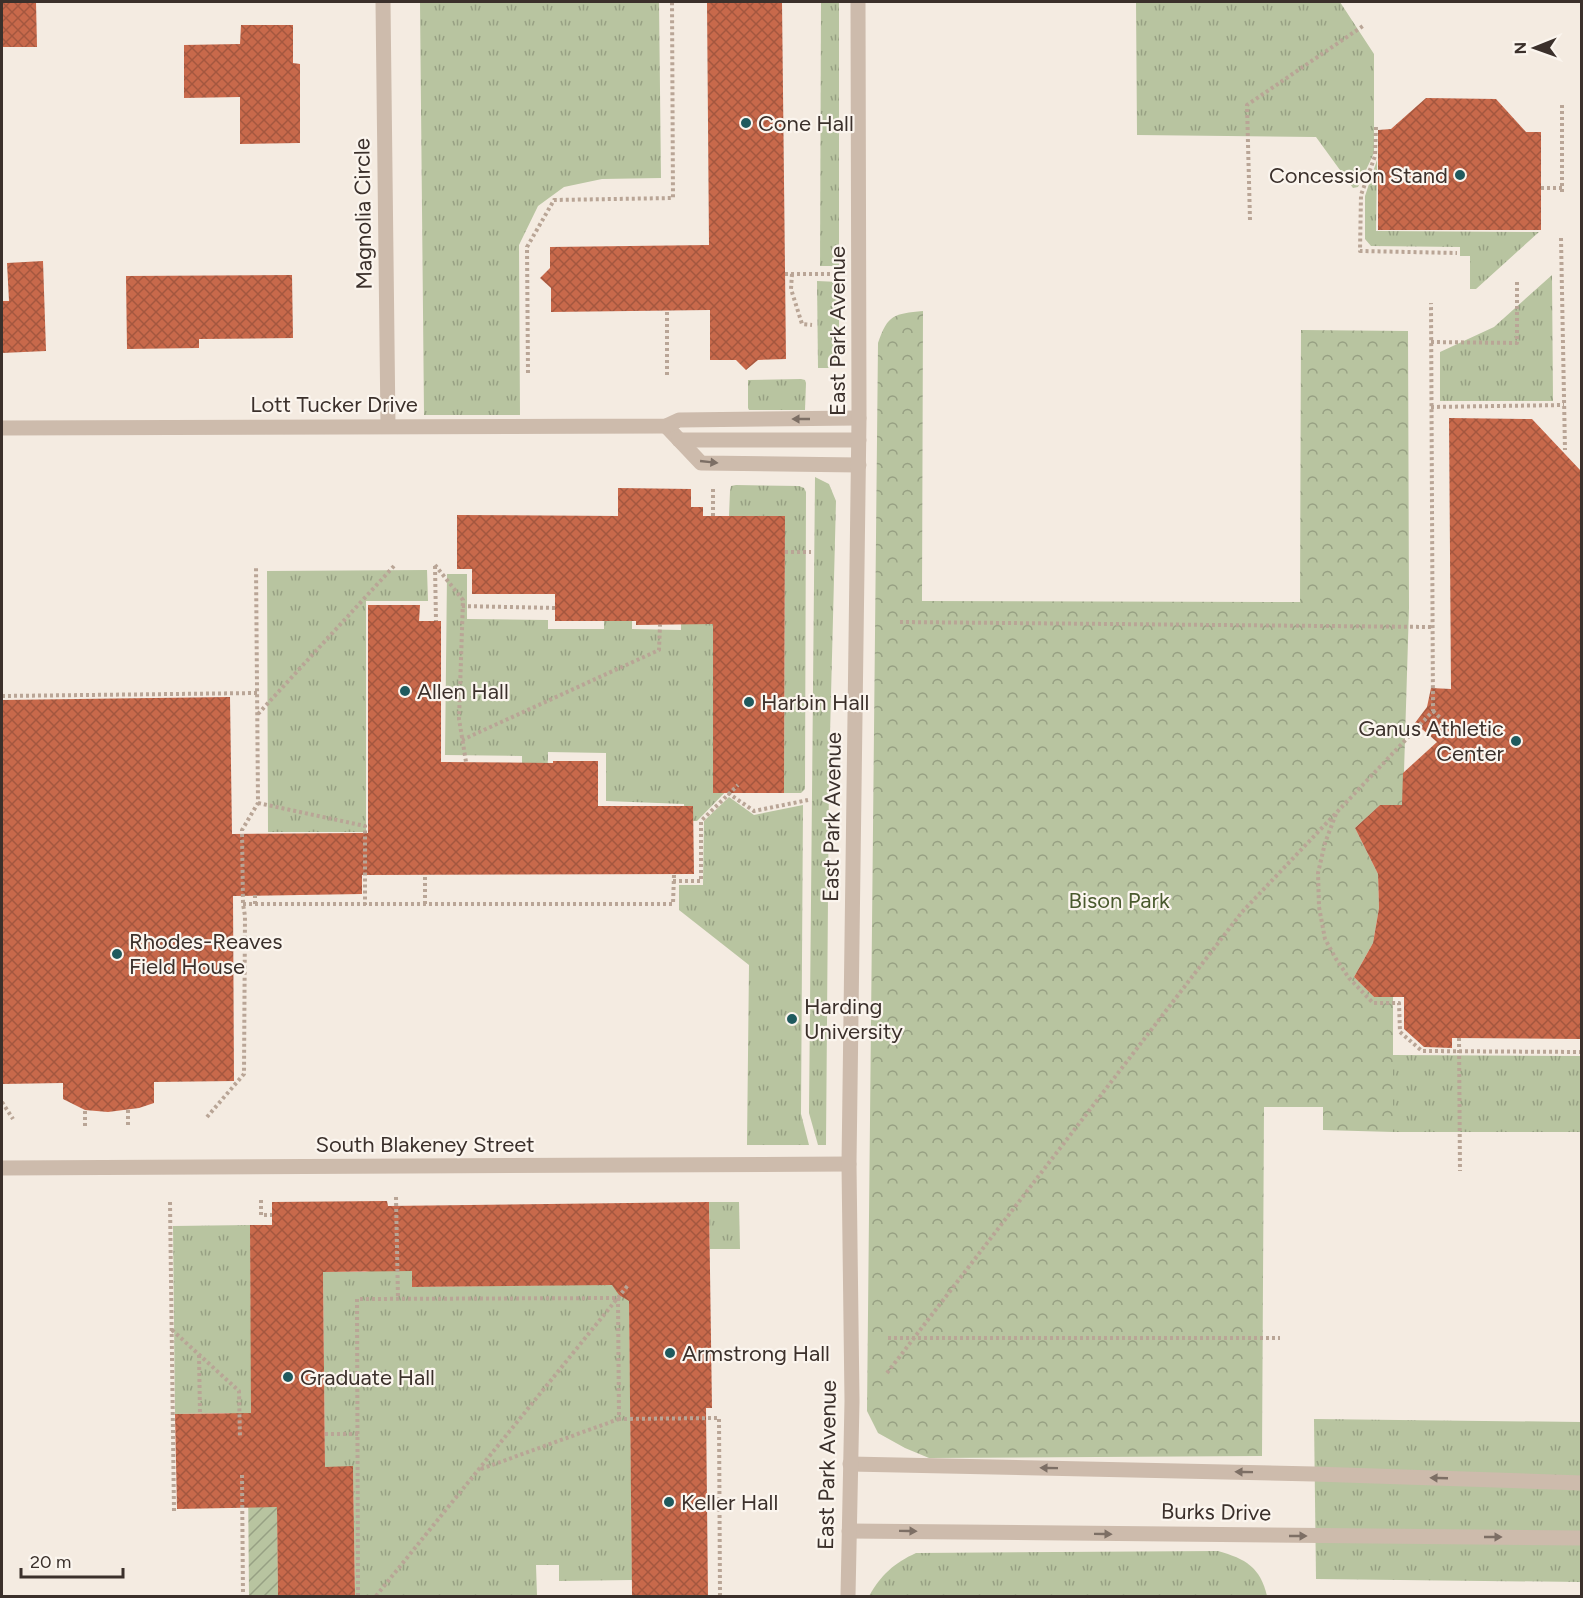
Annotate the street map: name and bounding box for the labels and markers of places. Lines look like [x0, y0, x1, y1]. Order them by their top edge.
place label: Cone Hall [758, 110, 854, 137]
marker: Cone Hall [739, 116, 753, 130]
place label: Concession Stand [1269, 162, 1448, 189]
marker: Concession Stand [1453, 168, 1467, 182]
place label: Allen Hall [417, 678, 509, 705]
marker: Allen Hall [398, 684, 412, 698]
place label: Harbin Hall [761, 689, 869, 716]
marker: Harbin Hall [742, 695, 756, 709]
place label: Ganus Athletic Center [1358, 715, 1505, 767]
marker: Ganus Athletic Center [1509, 734, 1523, 748]
place label: Rhodes-Reaves Field House [129, 928, 282, 980]
marker: Rhodes-Reaves Field House [110, 947, 124, 961]
place label: Harding University [804, 993, 903, 1045]
marker: Harding University [785, 1012, 799, 1026]
place label: Armstrong Hall [682, 1340, 830, 1367]
marker: Armstrong Hall [663, 1346, 677, 1360]
place label: Graduate Hall [300, 1364, 435, 1391]
marker: Graduate Hall [281, 1370, 295, 1384]
place label: Keller Hall [681, 1489, 778, 1516]
marker: Keller Hall [662, 1495, 676, 1509]

